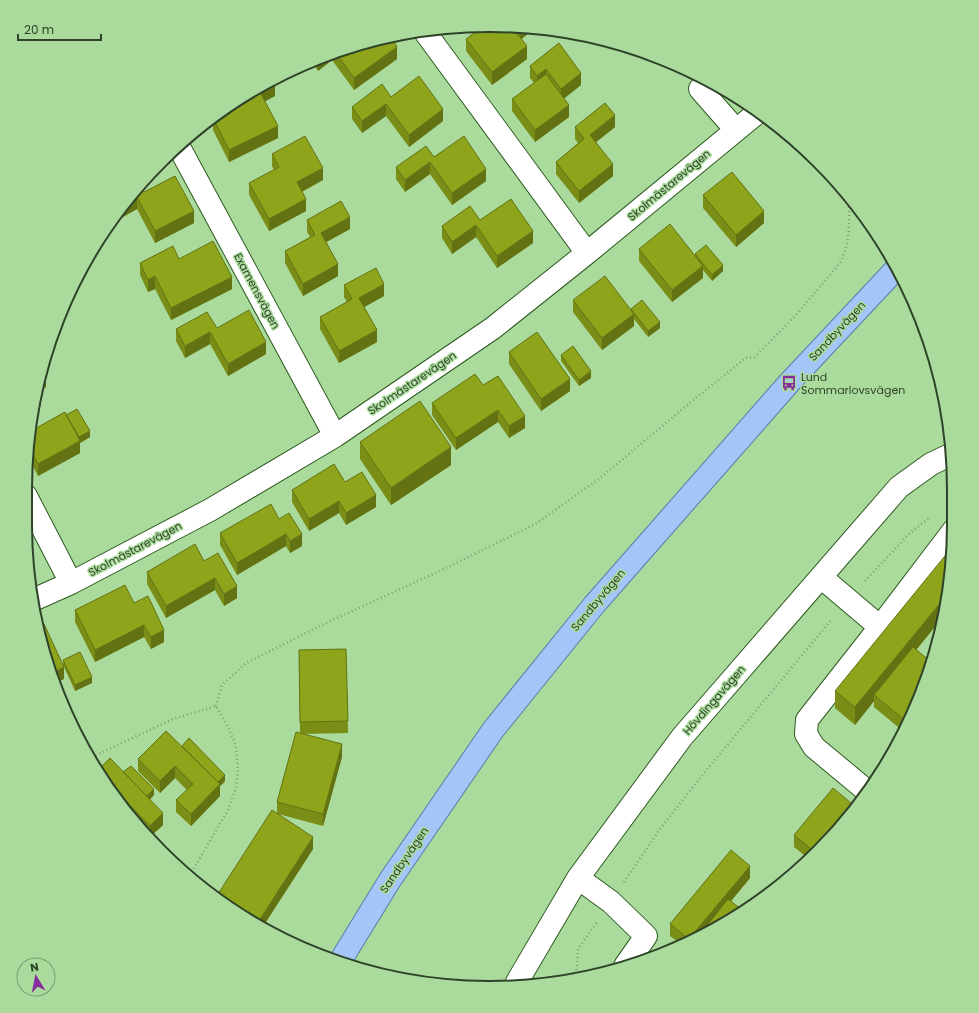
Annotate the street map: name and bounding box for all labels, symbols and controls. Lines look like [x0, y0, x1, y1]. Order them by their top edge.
scale bar [18, 16, 101, 42]
text: 20 m [24, 21, 54, 38]
street label: Skolmästarevägen [624, 146, 714, 224]
street label: Examensvägen [230, 250, 284, 332]
street label: Sandbyvägen [805, 297, 869, 365]
street label: Skolmästarevägen [365, 347, 459, 419]
place label: Lund Sommarlovsvägen [801, 369, 905, 398]
bus stop icon: Lund Sommarlovsvägen [780, 374, 798, 392]
street label: Skolmästarevägen [85, 518, 185, 580]
street label: Sandbyvägen [567, 565, 629, 635]
street label: Hövdingavägen [679, 662, 749, 738]
street label: Sandbyvägen [376, 824, 432, 896]
north arrow [16, 957, 56, 997]
text: N [29, 959, 40, 976]

